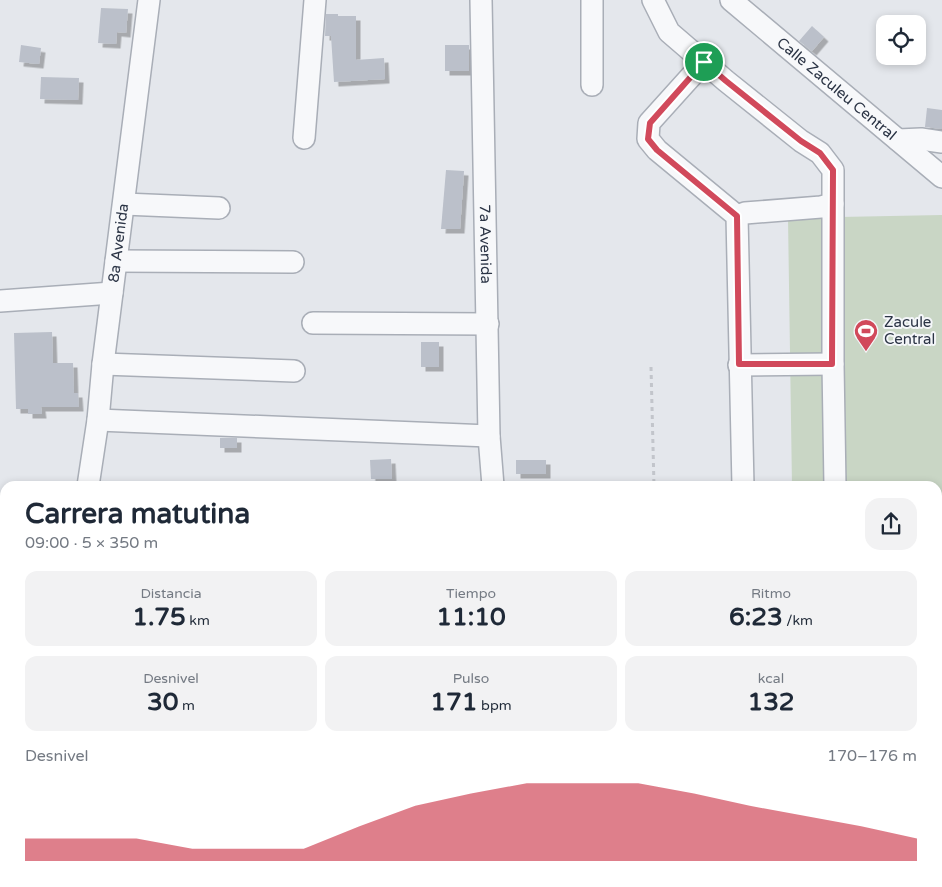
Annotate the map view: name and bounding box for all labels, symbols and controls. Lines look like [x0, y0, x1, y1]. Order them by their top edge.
map controls [876, 15, 926, 65]
button: locate [876, 15, 926, 65]
street label: Calle Zaculeu Central [773, 33, 900, 144]
pin [683, 41, 725, 83]
icon: arrive [690, 48, 718, 76]
street label: 8a Avenida [104, 202, 132, 284]
street label: 7a Avenida [476, 204, 495, 284]
place label: Zacule Central [884, 313, 935, 348]
sports icon: Zacule Central [853, 318, 879, 352]
text: Carrera matutina [25, 497, 250, 531]
button: share [865, 498, 917, 550]
text: 09:00 · 5 × 350 m [25, 533, 158, 553]
text: Distancia [140, 585, 202, 602]
text: Tiempo [446, 585, 496, 602]
text: Ritmo [751, 585, 791, 602]
text: 1.75 [132, 602, 186, 632]
text: 11:10 [436, 602, 506, 632]
text: 6:23 [729, 602, 783, 632]
text: km [186, 612, 210, 629]
text: /km [783, 612, 813, 629]
text: Desnivel [143, 670, 199, 687]
text: Pulso [453, 670, 489, 687]
text: kcal [758, 670, 784, 687]
text: 30 [147, 687, 178, 717]
text: 171 [430, 687, 477, 717]
text: 132 [747, 687, 795, 717]
text: m [178, 697, 195, 714]
text: bpm [477, 697, 512, 714]
text: Desnivel [25, 746, 89, 766]
text: 170–176 m [827, 746, 917, 766]

